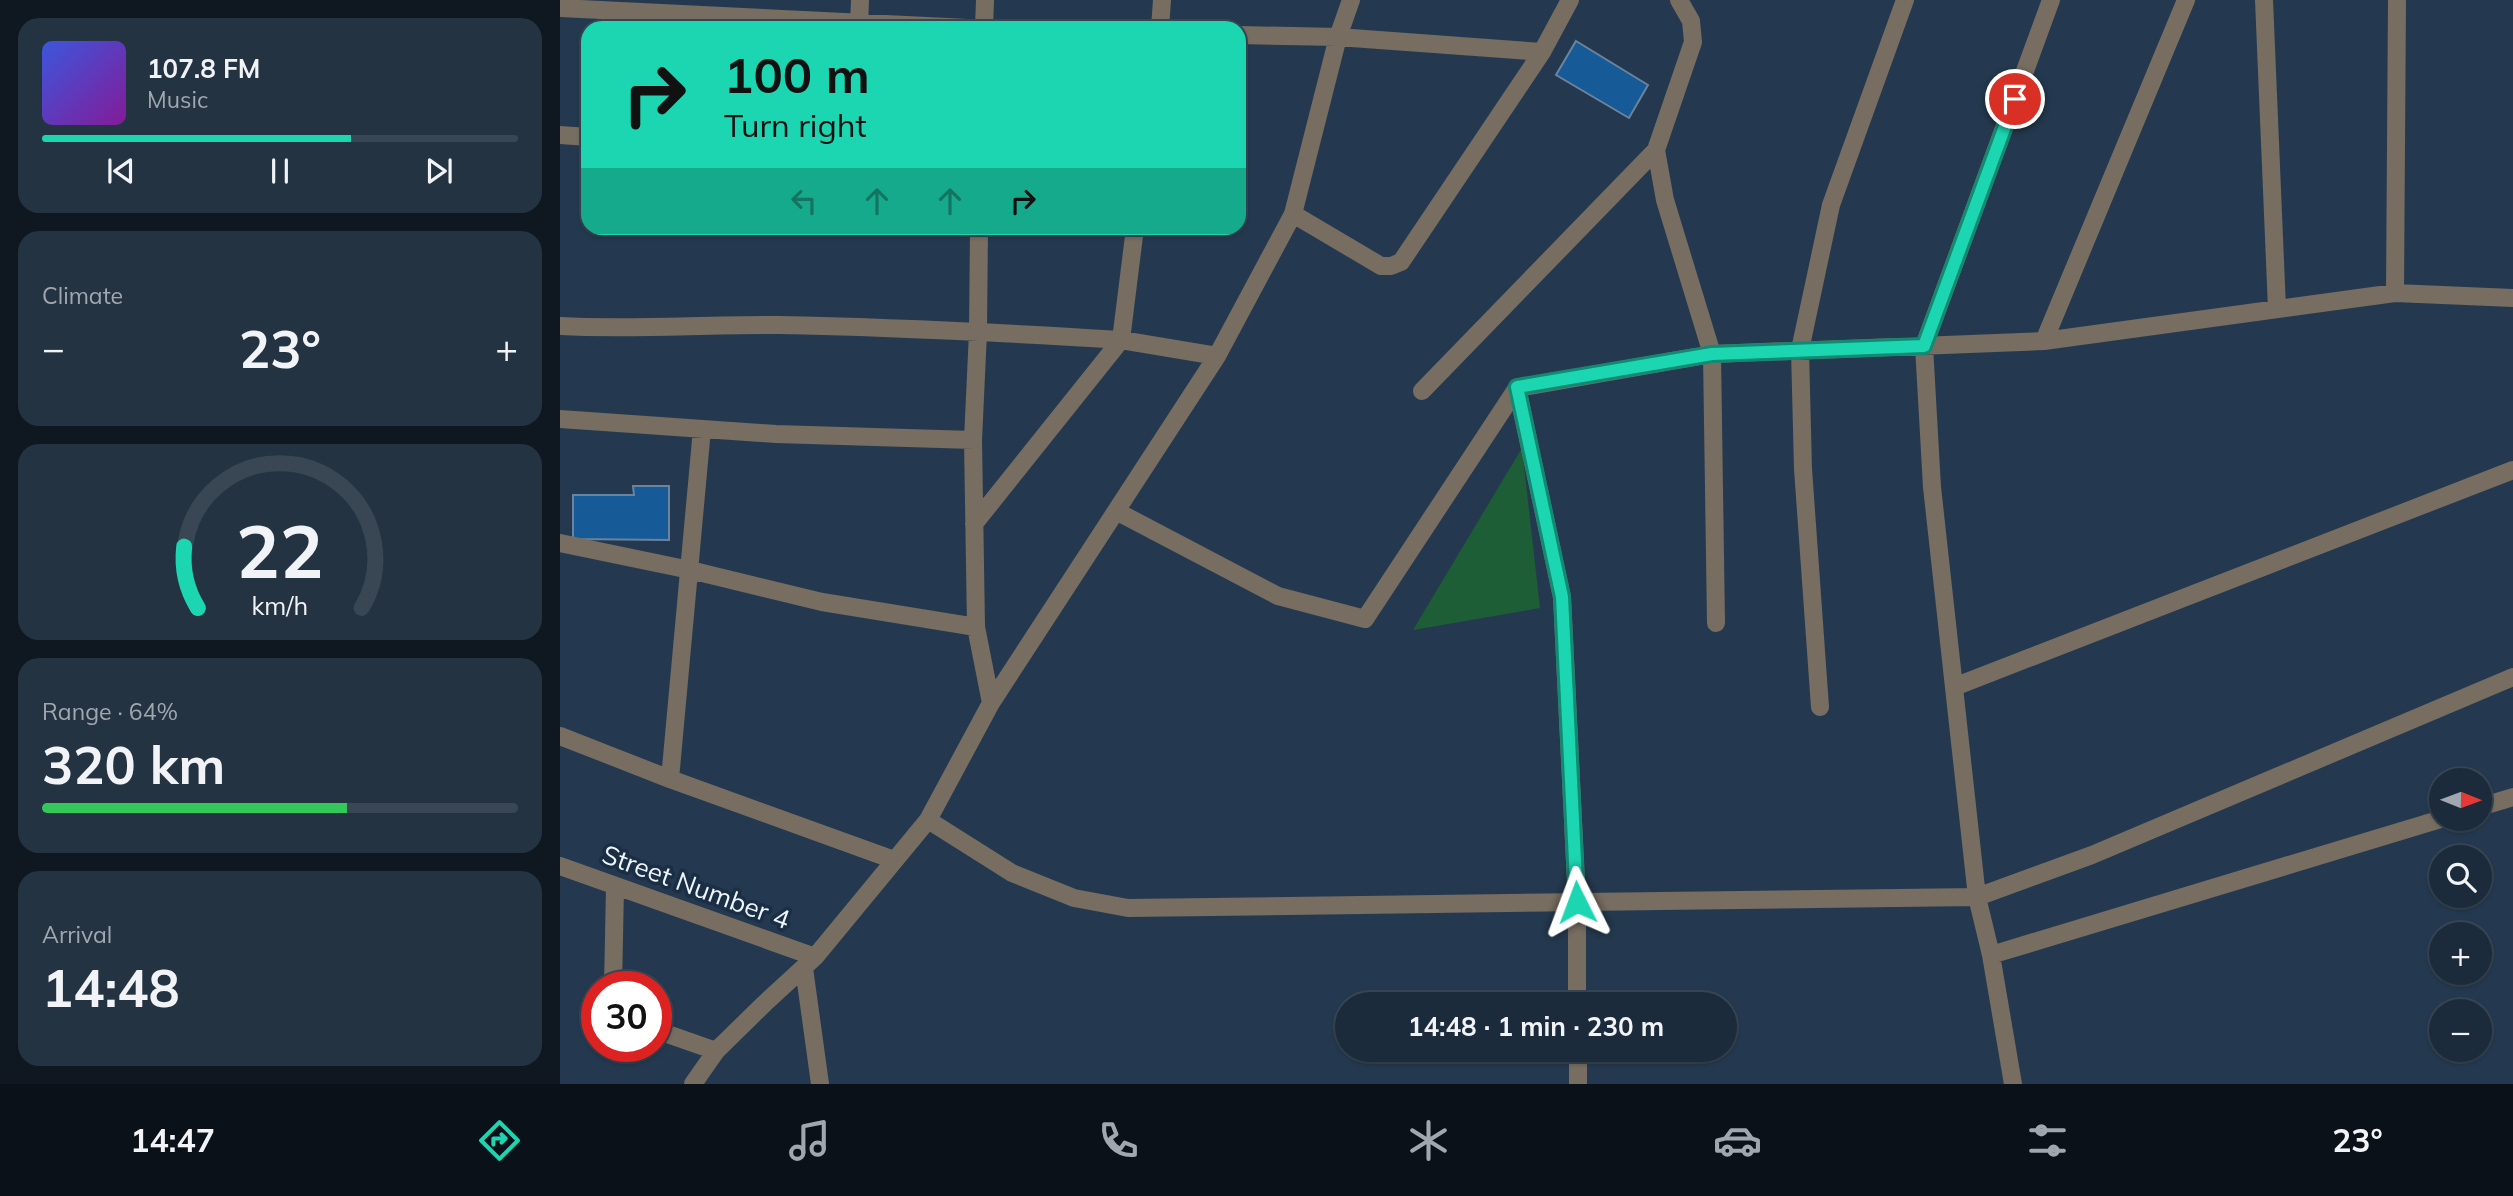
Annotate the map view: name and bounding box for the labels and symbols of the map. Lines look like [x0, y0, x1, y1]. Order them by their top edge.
pin [1985, 69, 2045, 129]
north arrow [2429, 768, 2492, 831]
street label: Street Number 4 [598, 837, 795, 936]
position arrow [1540, 865, 1614, 939]
speed limit sign: 30 [581, 971, 672, 1062]

